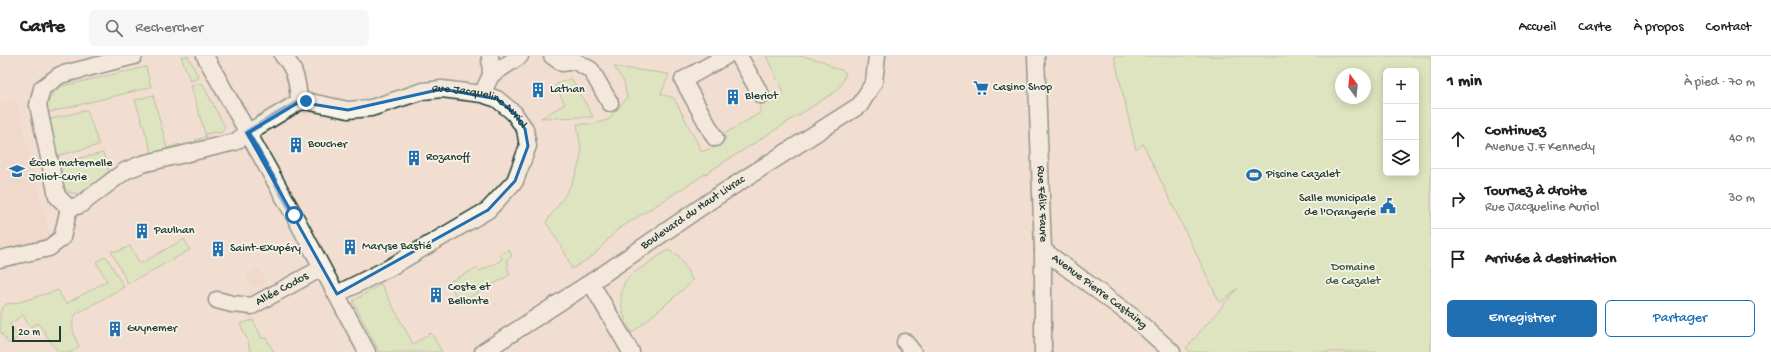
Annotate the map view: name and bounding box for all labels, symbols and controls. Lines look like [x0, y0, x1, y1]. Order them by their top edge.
search box [89, 10, 369, 46]
text: Carte [20, 16, 65, 39]
icon: search [103, 17, 125, 39]
text: Rechercher [135, 19, 203, 37]
text: Accueil [1519, 19, 1556, 36]
text: Carte [1578, 19, 1612, 36]
text: À propos [1634, 19, 1684, 36]
text: Contact [1706, 19, 1751, 36]
north arrow [1335, 68, 1371, 104]
map controls [1383, 68, 1419, 176]
button: + [1383, 68, 1419, 104]
text: 1 min [1447, 72, 1482, 92]
text: À pied · 70 m [1684, 75, 1755, 90]
supermarket icon: Casino Shop [972, 79, 990, 97]
building icon: Lathan [529, 81, 547, 99]
place label: Casino Shop [993, 81, 1052, 95]
street label: Rue Jacqueline Auriol [431, 82, 530, 132]
place label: Lathan [550, 83, 585, 97]
building icon: Bleriot [724, 88, 742, 106]
place label: Bleriot [744, 90, 779, 104]
route end [297, 92, 315, 110]
button: − [1383, 104, 1419, 140]
text: Continuez [1485, 122, 1546, 140]
icon: ahead [1447, 128, 1469, 150]
text: 40 m [1729, 131, 1755, 146]
building icon: Boucher [287, 136, 305, 154]
place label: Boucher [307, 138, 349, 152]
button: layers [1383, 140, 1419, 176]
text: Avenue J.F Kennedy [1485, 140, 1595, 155]
building icon: Rozanoff [405, 149, 423, 167]
place label: Rozanoff [426, 151, 471, 165]
place label: École maternelle Joliot-Curie [29, 157, 113, 185]
school or university icon: École maternelle Joliot-Curie [8, 162, 26, 180]
street label: Rue Félix Faure [1033, 165, 1050, 243]
sports icon: Piscine Cazalet [1245, 166, 1263, 184]
place label: Piscine Cazalet [1265, 168, 1341, 182]
street label: Boulevard du Haut Livrac [638, 173, 749, 254]
text: Tournez à droite [1485, 182, 1587, 200]
icon: right [1447, 188, 1469, 210]
text: 30 m [1729, 191, 1755, 206]
place label: Salle municipale de l'Orangerie [1299, 192, 1377, 220]
public building icon: Salle municipale de l'Orangerie [1379, 197, 1397, 215]
text: Rue Jacqueline Auriol [1485, 200, 1599, 215]
route start [285, 206, 303, 224]
building icon: Paulhan [133, 222, 151, 240]
place label: Paulhan [153, 224, 195, 238]
building icon: Maryse Bastié [341, 238, 359, 256]
building icon: Saint-Exupéry [209, 240, 227, 258]
place label: Maryse Bastié [362, 240, 432, 254]
place label: Saint-Exupéry [230, 242, 301, 256]
icon: arrive [1447, 248, 1469, 270]
text: Arrivée à destination [1485, 250, 1616, 268]
street label: Avenue Pierre Castaing [1048, 251, 1150, 333]
park label: Domaine de Cazalet [1326, 261, 1382, 289]
street label: Allée Codos [253, 269, 312, 310]
place label: Coste et Bellonte [447, 281, 491, 309]
building icon: Coste et Bellonte [427, 286, 445, 304]
button: Enregistrer [1447, 300, 1597, 337]
button: Partager [1605, 300, 1755, 337]
building icon: Guynemer [106, 320, 124, 338]
place label: Guynemer [127, 322, 179, 336]
scale bar [12, 324, 61, 343]
text: 20 m [18, 327, 40, 339]

